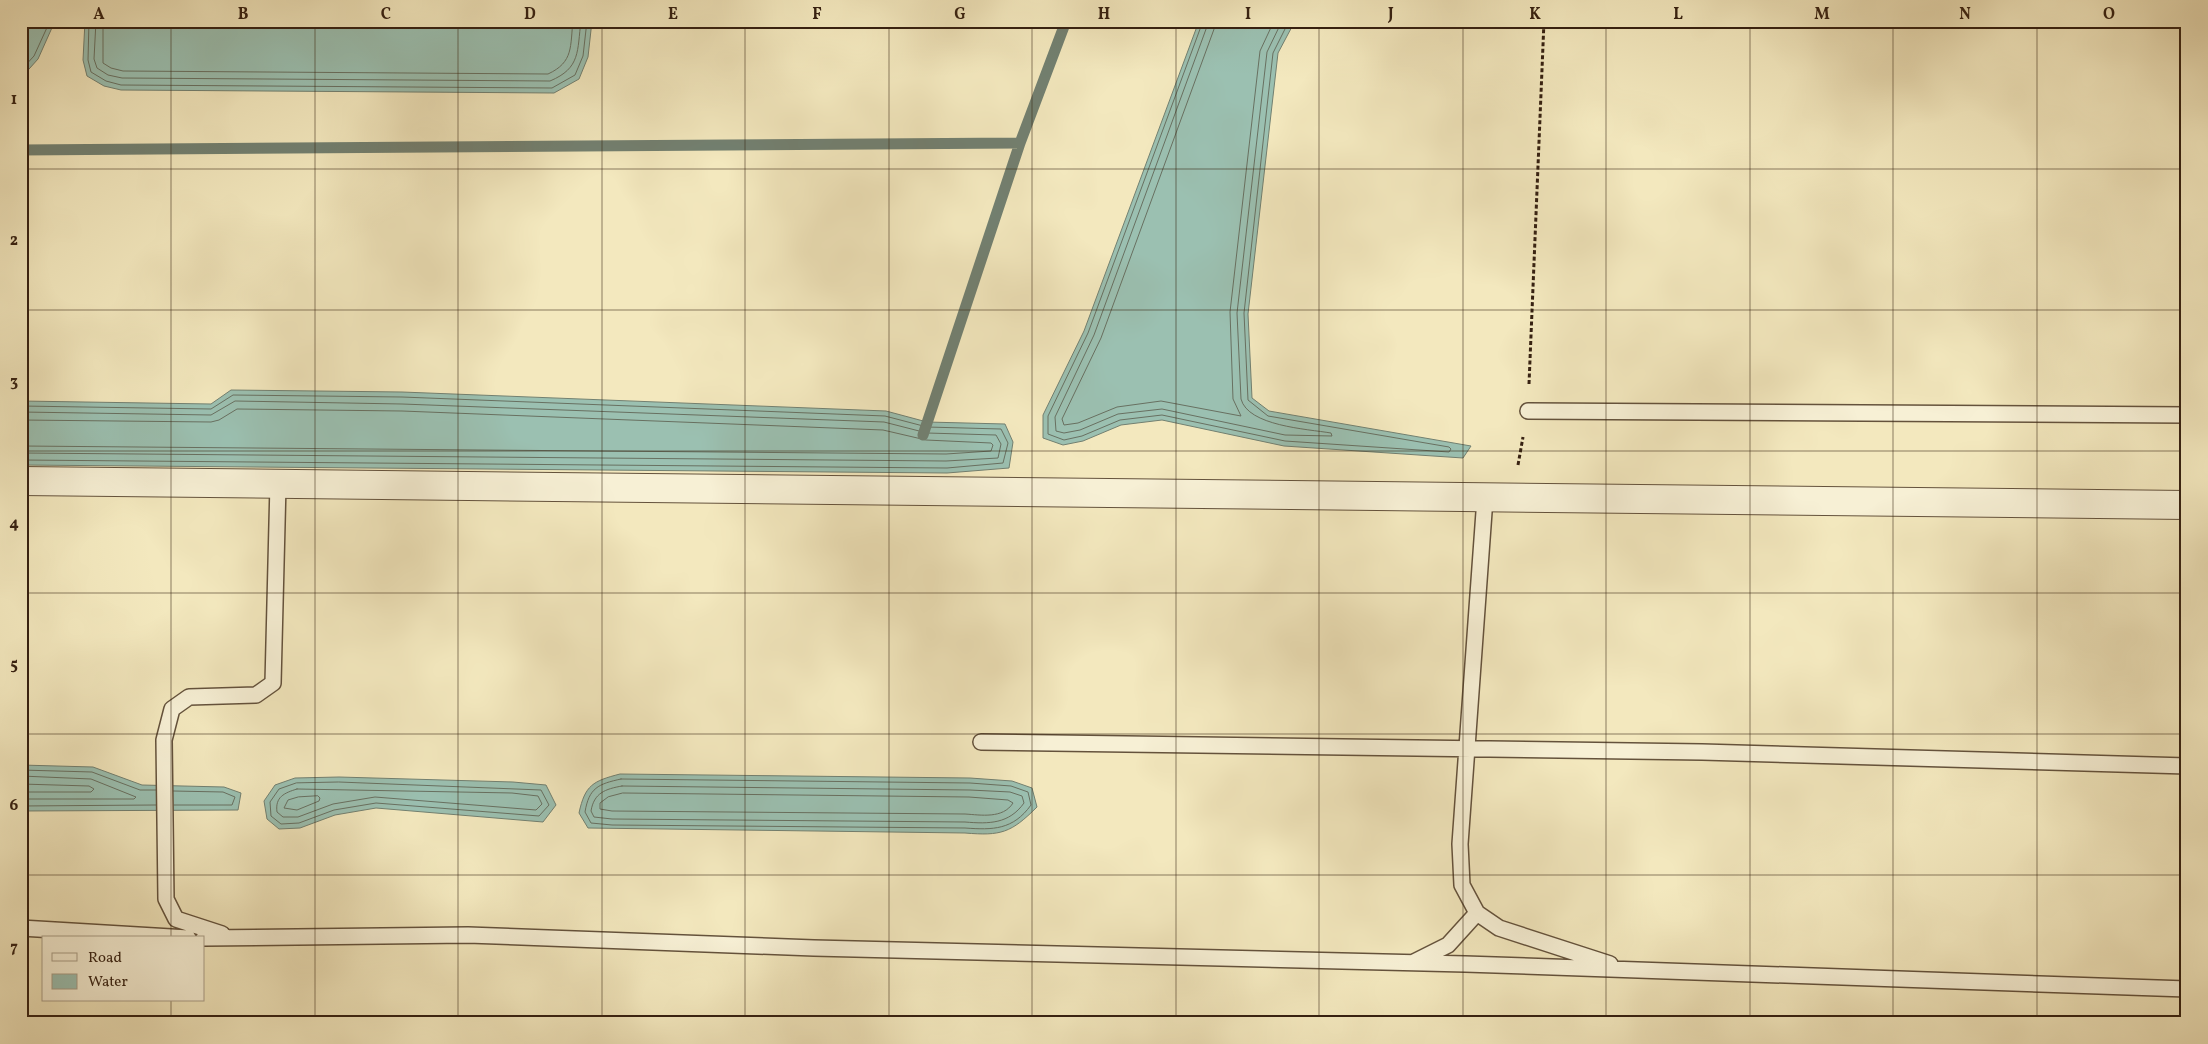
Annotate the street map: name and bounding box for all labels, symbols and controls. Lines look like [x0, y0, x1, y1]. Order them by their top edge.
text: A [93, 4, 105, 26]
text: B [238, 4, 249, 26]
text: C [381, 4, 391, 26]
text: D [524, 4, 536, 26]
text: E [668, 4, 678, 26]
text: F [812, 4, 822, 26]
text: G [954, 4, 966, 26]
text: H [1098, 4, 1110, 26]
text: I [1245, 4, 1251, 26]
text: J [1387, 4, 1394, 26]
text: K [1529, 4, 1541, 26]
text: L [1673, 4, 1683, 26]
text: M [1814, 4, 1830, 26]
text: N [1959, 4, 1971, 26]
text: O [2103, 4, 2115, 26]
text: 1 [11, 89, 17, 111]
text: 2 [10, 230, 18, 252]
text: 3 [10, 371, 18, 393]
text: 4 [9, 513, 19, 535]
text: 5 [10, 654, 18, 676]
text: 6 [10, 795, 19, 817]
legend [42, 936, 205, 1002]
text: 7 [10, 937, 18, 959]
text: Road [88, 948, 122, 969]
text: Water [88, 972, 128, 993]

